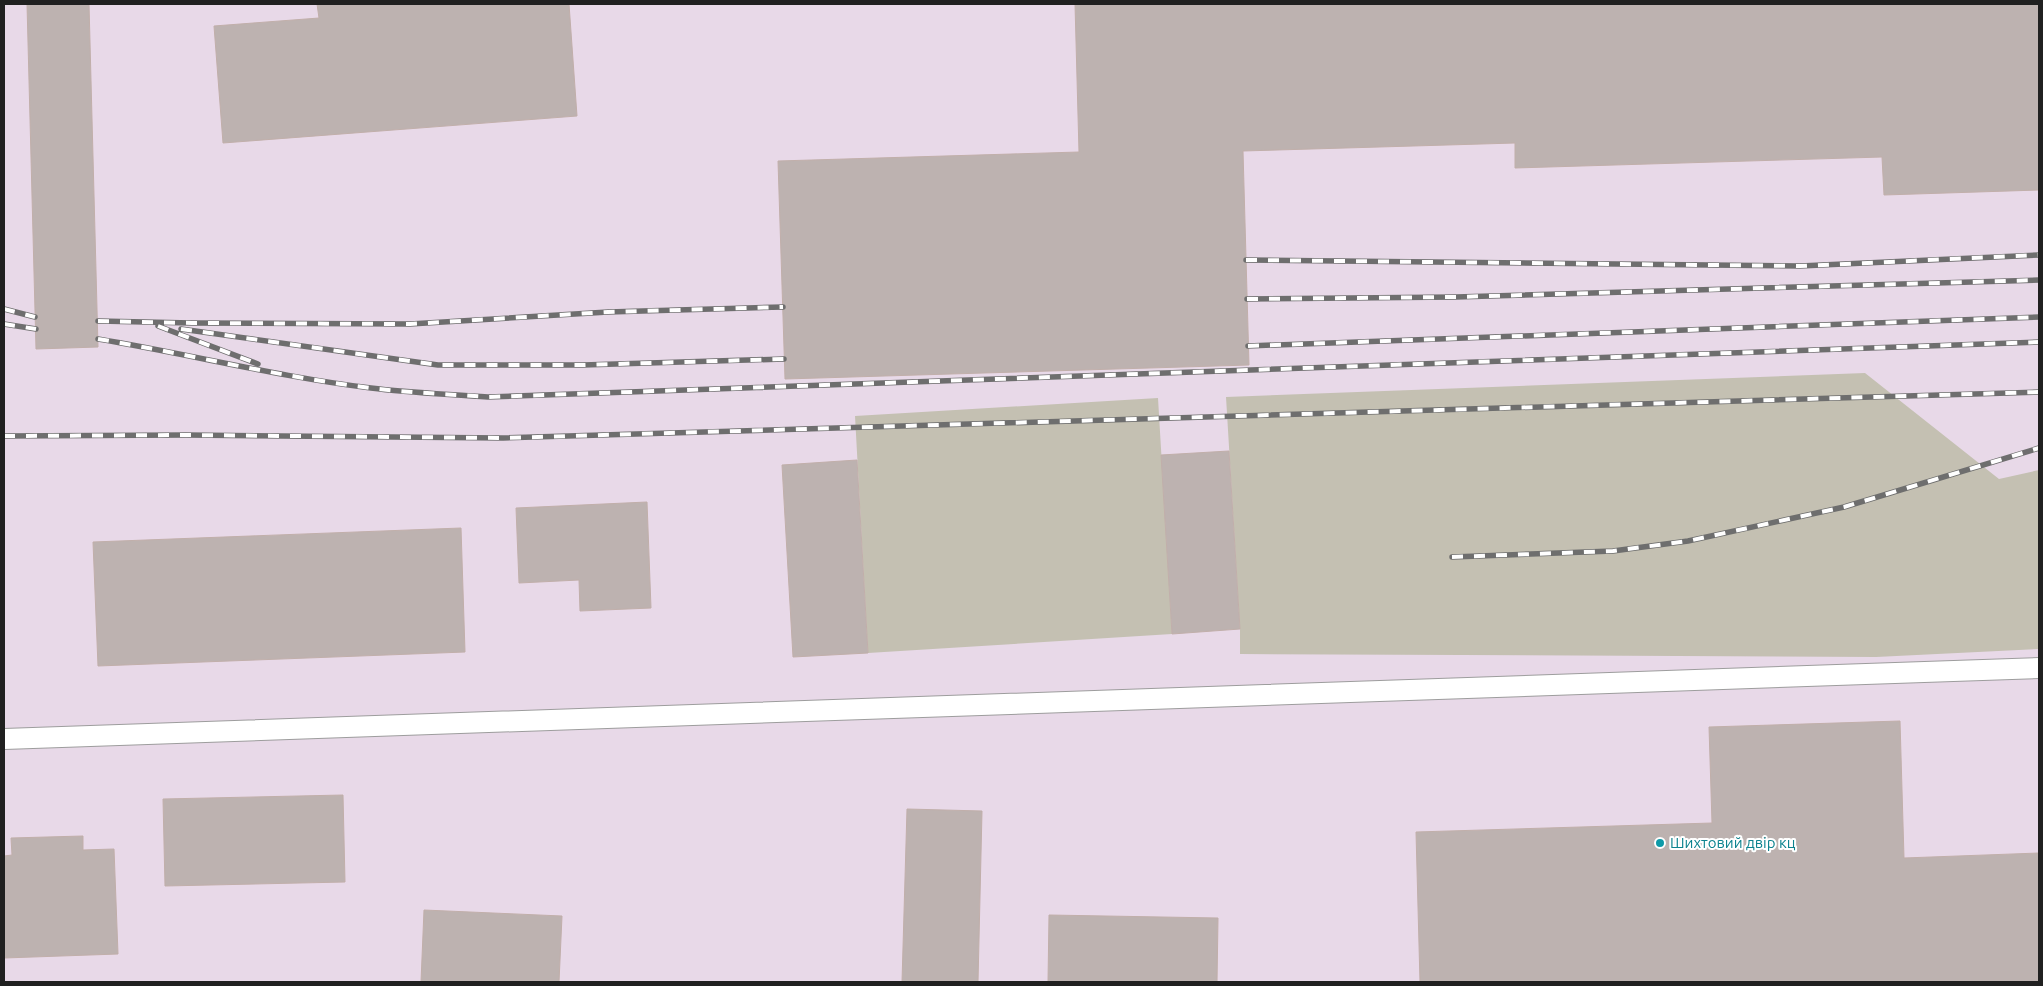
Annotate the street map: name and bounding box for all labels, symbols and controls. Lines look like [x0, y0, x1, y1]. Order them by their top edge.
place label: Шихтовий двір кц [1670, 834, 1796, 851]
marker: Шихтовий двір кц [1654, 837, 1666, 849]

